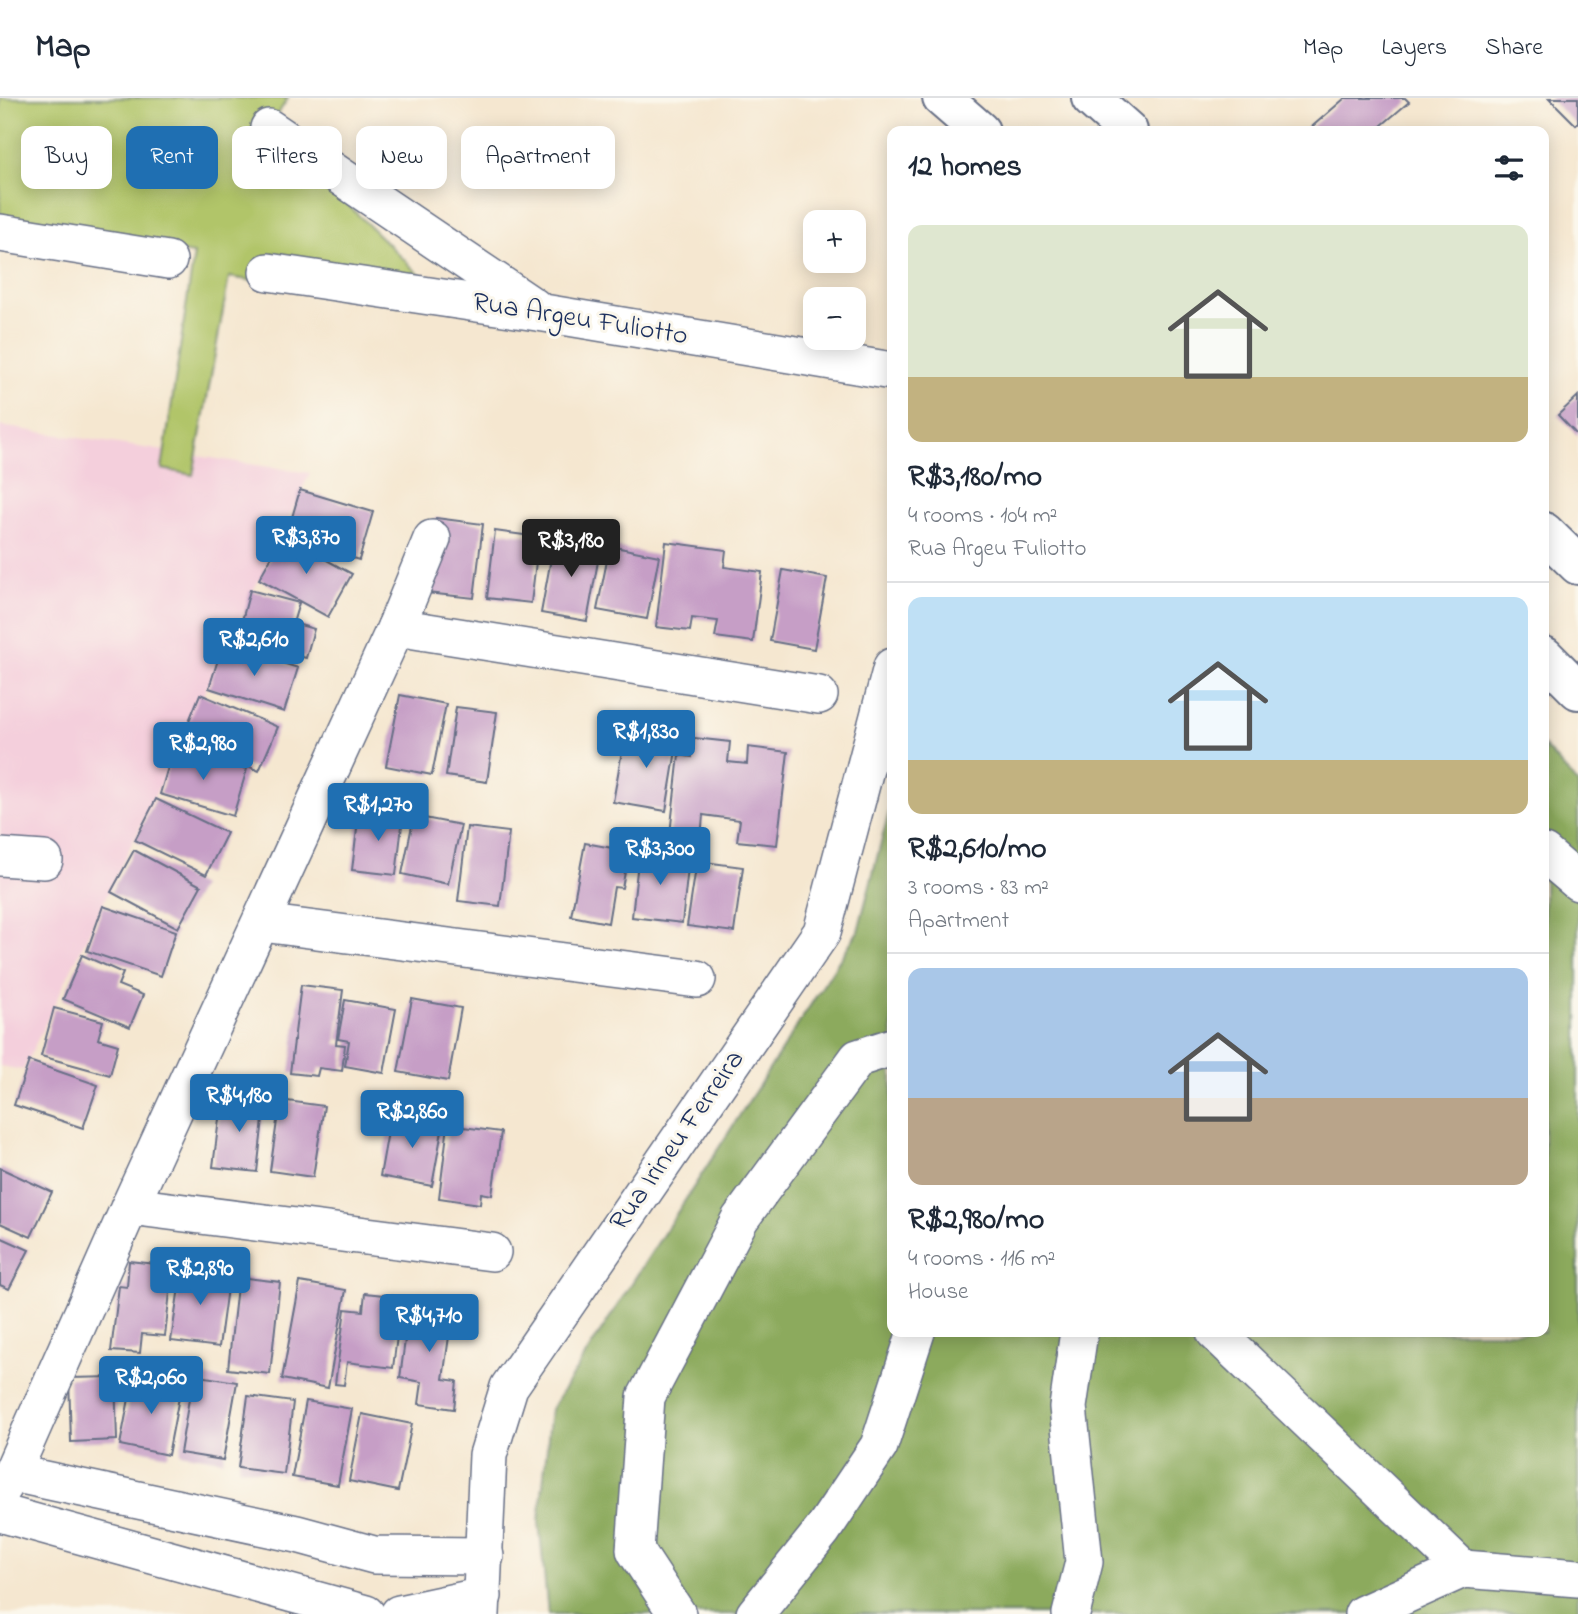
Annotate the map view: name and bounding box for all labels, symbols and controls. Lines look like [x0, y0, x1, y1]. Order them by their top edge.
text: Map [35, 24, 91, 72]
text: Map [1303, 31, 1343, 66]
text: Layers [1381, 31, 1447, 66]
text: Share [1485, 31, 1543, 66]
chip: Buy [21, 126, 112, 189]
chip: Rent [126, 126, 218, 189]
chip: Filters [232, 126, 342, 189]
chip: New [356, 126, 447, 189]
chip: Apartment [461, 126, 615, 189]
text: 12 homes [908, 146, 1022, 190]
icon: filters [1490, 149, 1528, 187]
map controls [803, 210, 866, 350]
button: + [803, 210, 866, 273]
icon: home [1155, 271, 1281, 397]
street label: Rua Argeu Fuliotto [469, 283, 691, 357]
button: − [803, 287, 866, 350]
text: R$3,180/mo [908, 456, 1042, 500]
text: 4 rooms · 104 m² [908, 500, 1057, 533]
pin: R$3,870 [241, 517, 371, 576]
pin: R$3,180 [506, 519, 636, 579]
text: R$3,870 [272, 522, 340, 555]
text: R$3,180 [538, 525, 604, 558]
text: Rua Argeu Fuliotto [908, 533, 1087, 566]
pin: R$2,610 [189, 618, 319, 678]
text: R$2,610 [219, 624, 289, 657]
icon: home [1155, 643, 1281, 769]
pin: R$1,830 [581, 710, 711, 770]
text: R$1,830 [613, 716, 679, 749]
pin: R$2,980 [138, 722, 268, 782]
text: R$2,980 [169, 728, 237, 761]
pin: R$1,270 [313, 784, 443, 843]
text: R$1,270 [344, 789, 412, 822]
pin: R$3,300 [595, 828, 725, 887]
text: R$2,610/mo [908, 828, 1047, 872]
text: R$3,300 [625, 833, 695, 866]
text: 3 rooms · 83 m² [908, 872, 1049, 905]
text: Apartment [908, 905, 1009, 938]
icon: home [1155, 1014, 1281, 1140]
street label: Rua Irineu Ferreira [600, 1042, 756, 1240]
pin: R$4,180 [174, 1074, 304, 1134]
text: R$4,180 [206, 1080, 272, 1113]
pin: R$2,860 [347, 1090, 477, 1150]
text: R$2,860 [377, 1096, 447, 1129]
text: R$2,980/mo [908, 1199, 1044, 1243]
text: 4 rooms · 116 m² [908, 1243, 1055, 1276]
pin: R$2,890 [135, 1248, 265, 1307]
text: R$2,890 [166, 1253, 234, 1286]
text: House [908, 1276, 968, 1309]
pin: R$4,710 [364, 1294, 494, 1354]
text: R$4,710 [396, 1300, 462, 1333]
pin: R$2,060 [86, 1356, 216, 1416]
text: R$2,060 [115, 1362, 187, 1395]

